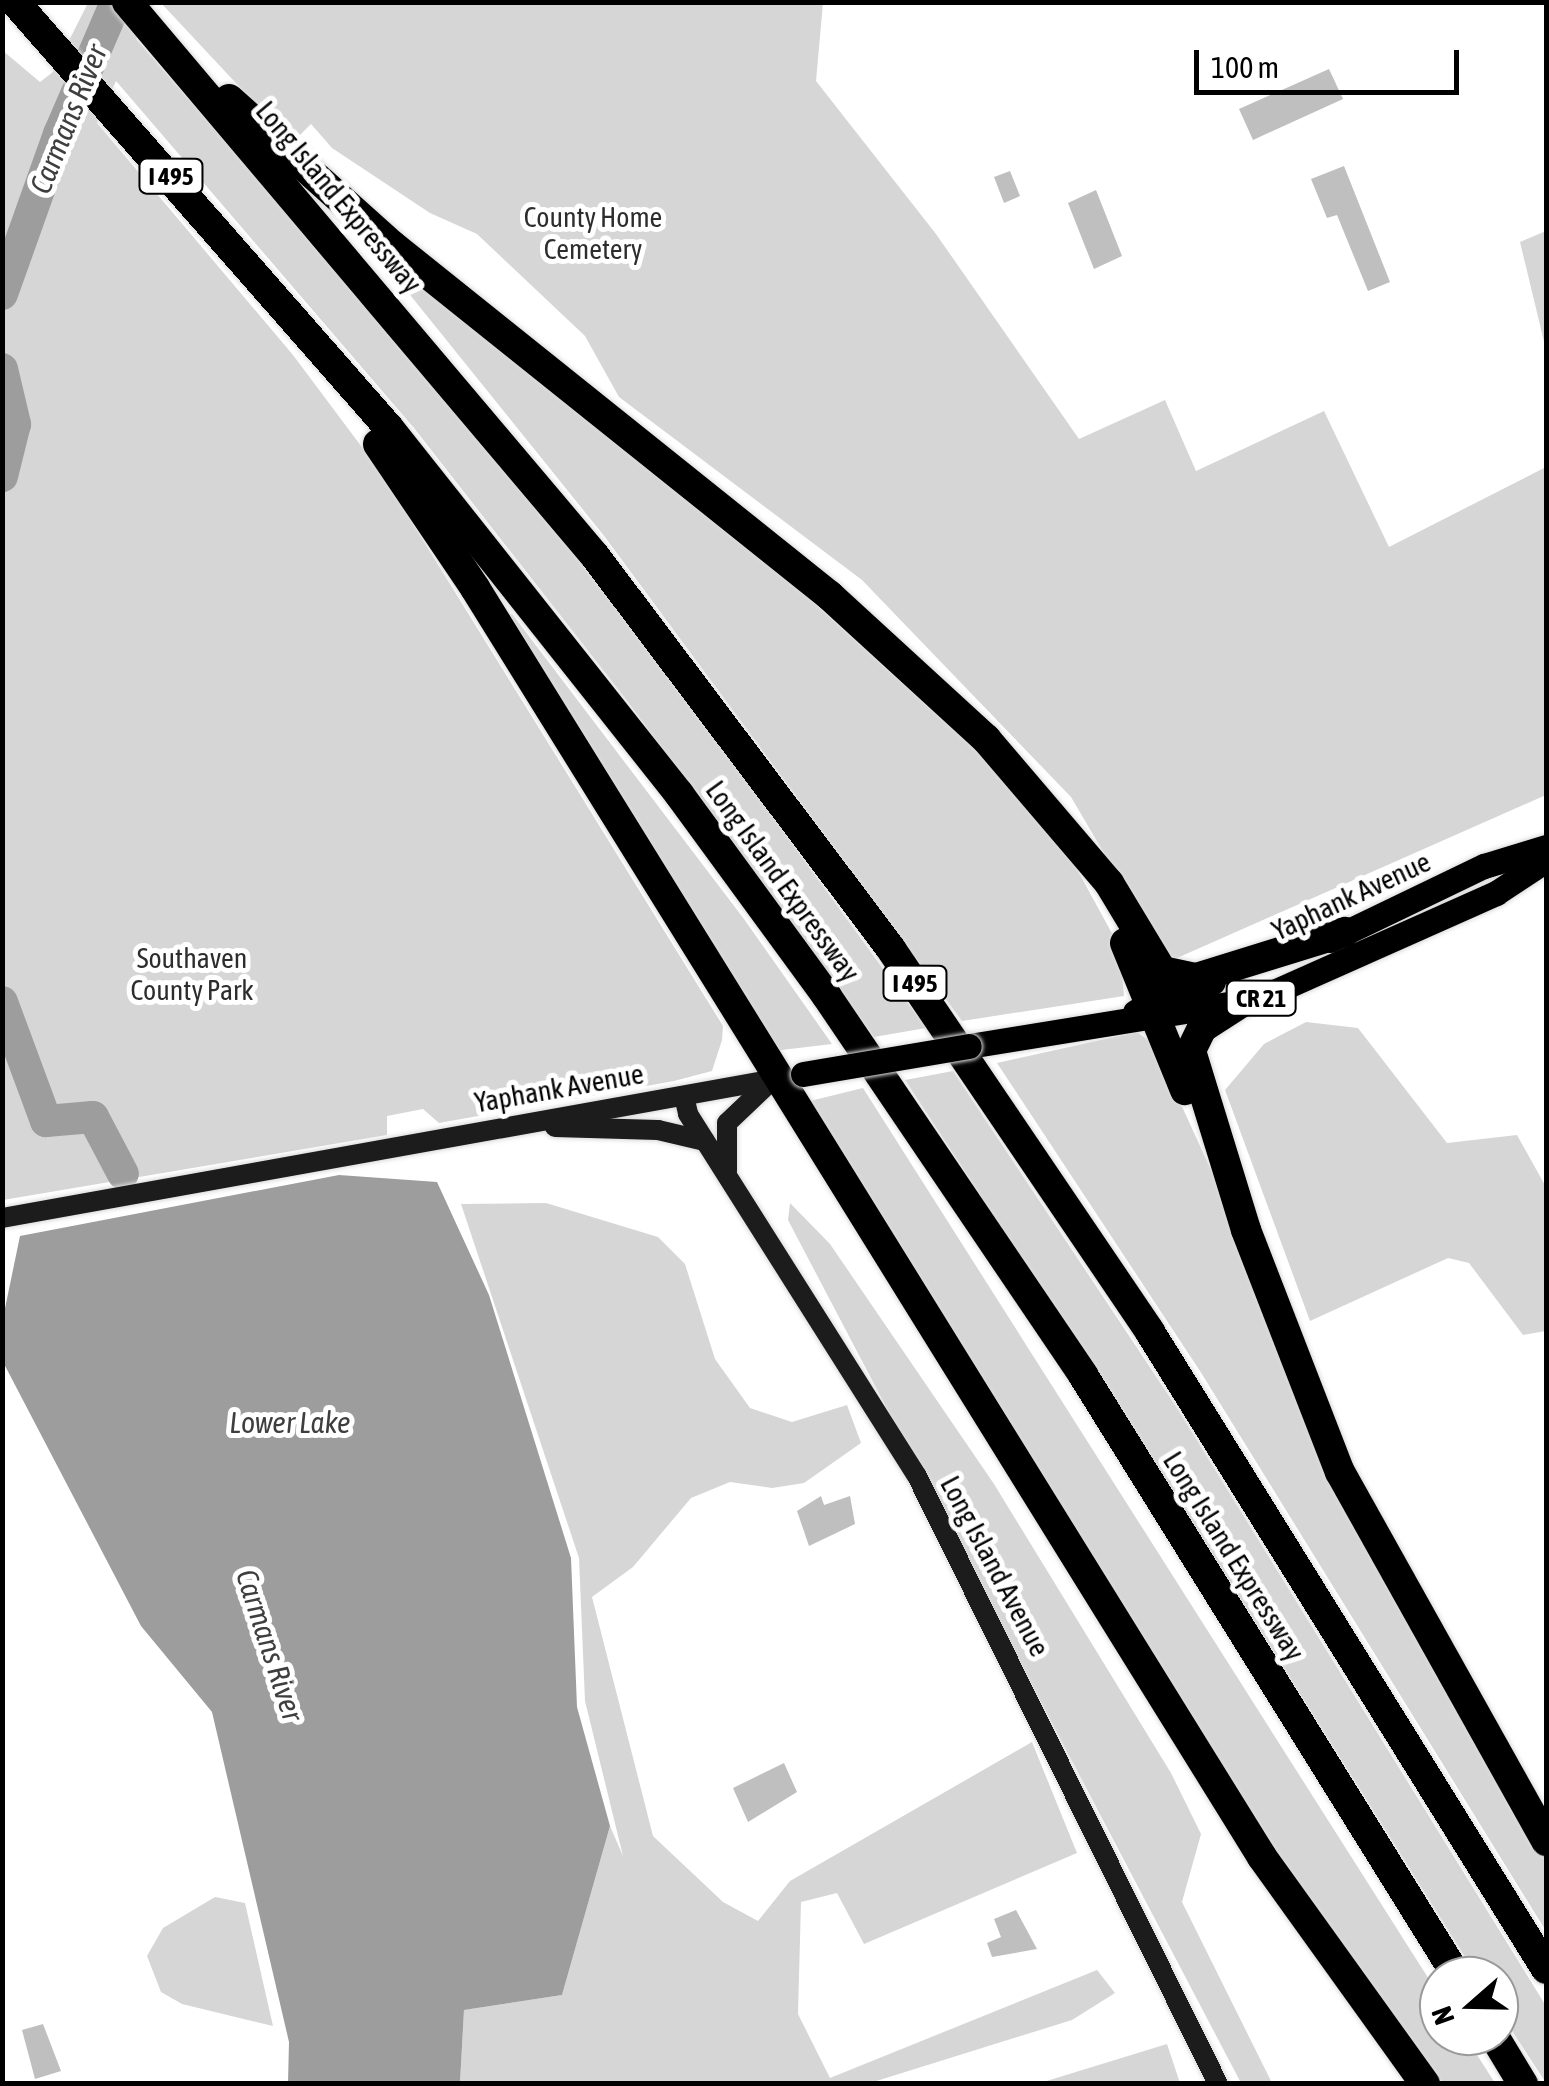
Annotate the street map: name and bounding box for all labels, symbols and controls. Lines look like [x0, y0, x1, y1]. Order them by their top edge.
scale bar [1199, 30, 1464, 92]
water label: Carmans River [22, 39, 114, 199]
text: 100 m [1211, 50, 1279, 84]
street label: Long Island Expressway [249, 94, 429, 300]
road number: I 495 [136, 156, 206, 196]
park label: County Home Cemetery [524, 200, 662, 266]
street label: Long Island Expressway [699, 774, 867, 988]
street label: Yaphank Avenue [1266, 845, 1436, 947]
park label: Southaven County Park [130, 941, 254, 1007]
road number: I 495 [880, 963, 950, 1003]
road number: CR 21 [1224, 978, 1298, 1018]
street label: Yaphank Avenue [472, 1057, 646, 1119]
water label: Lower Lake [229, 1404, 351, 1440]
street label: Long Island Expressway [1156, 1445, 1312, 1667]
street label: Long Island Avenue [933, 1470, 1057, 1662]
water label: Carmans River [229, 1565, 311, 1725]
north arrow [1419, 1956, 1519, 2056]
text: N [1425, 2002, 1461, 2029]

